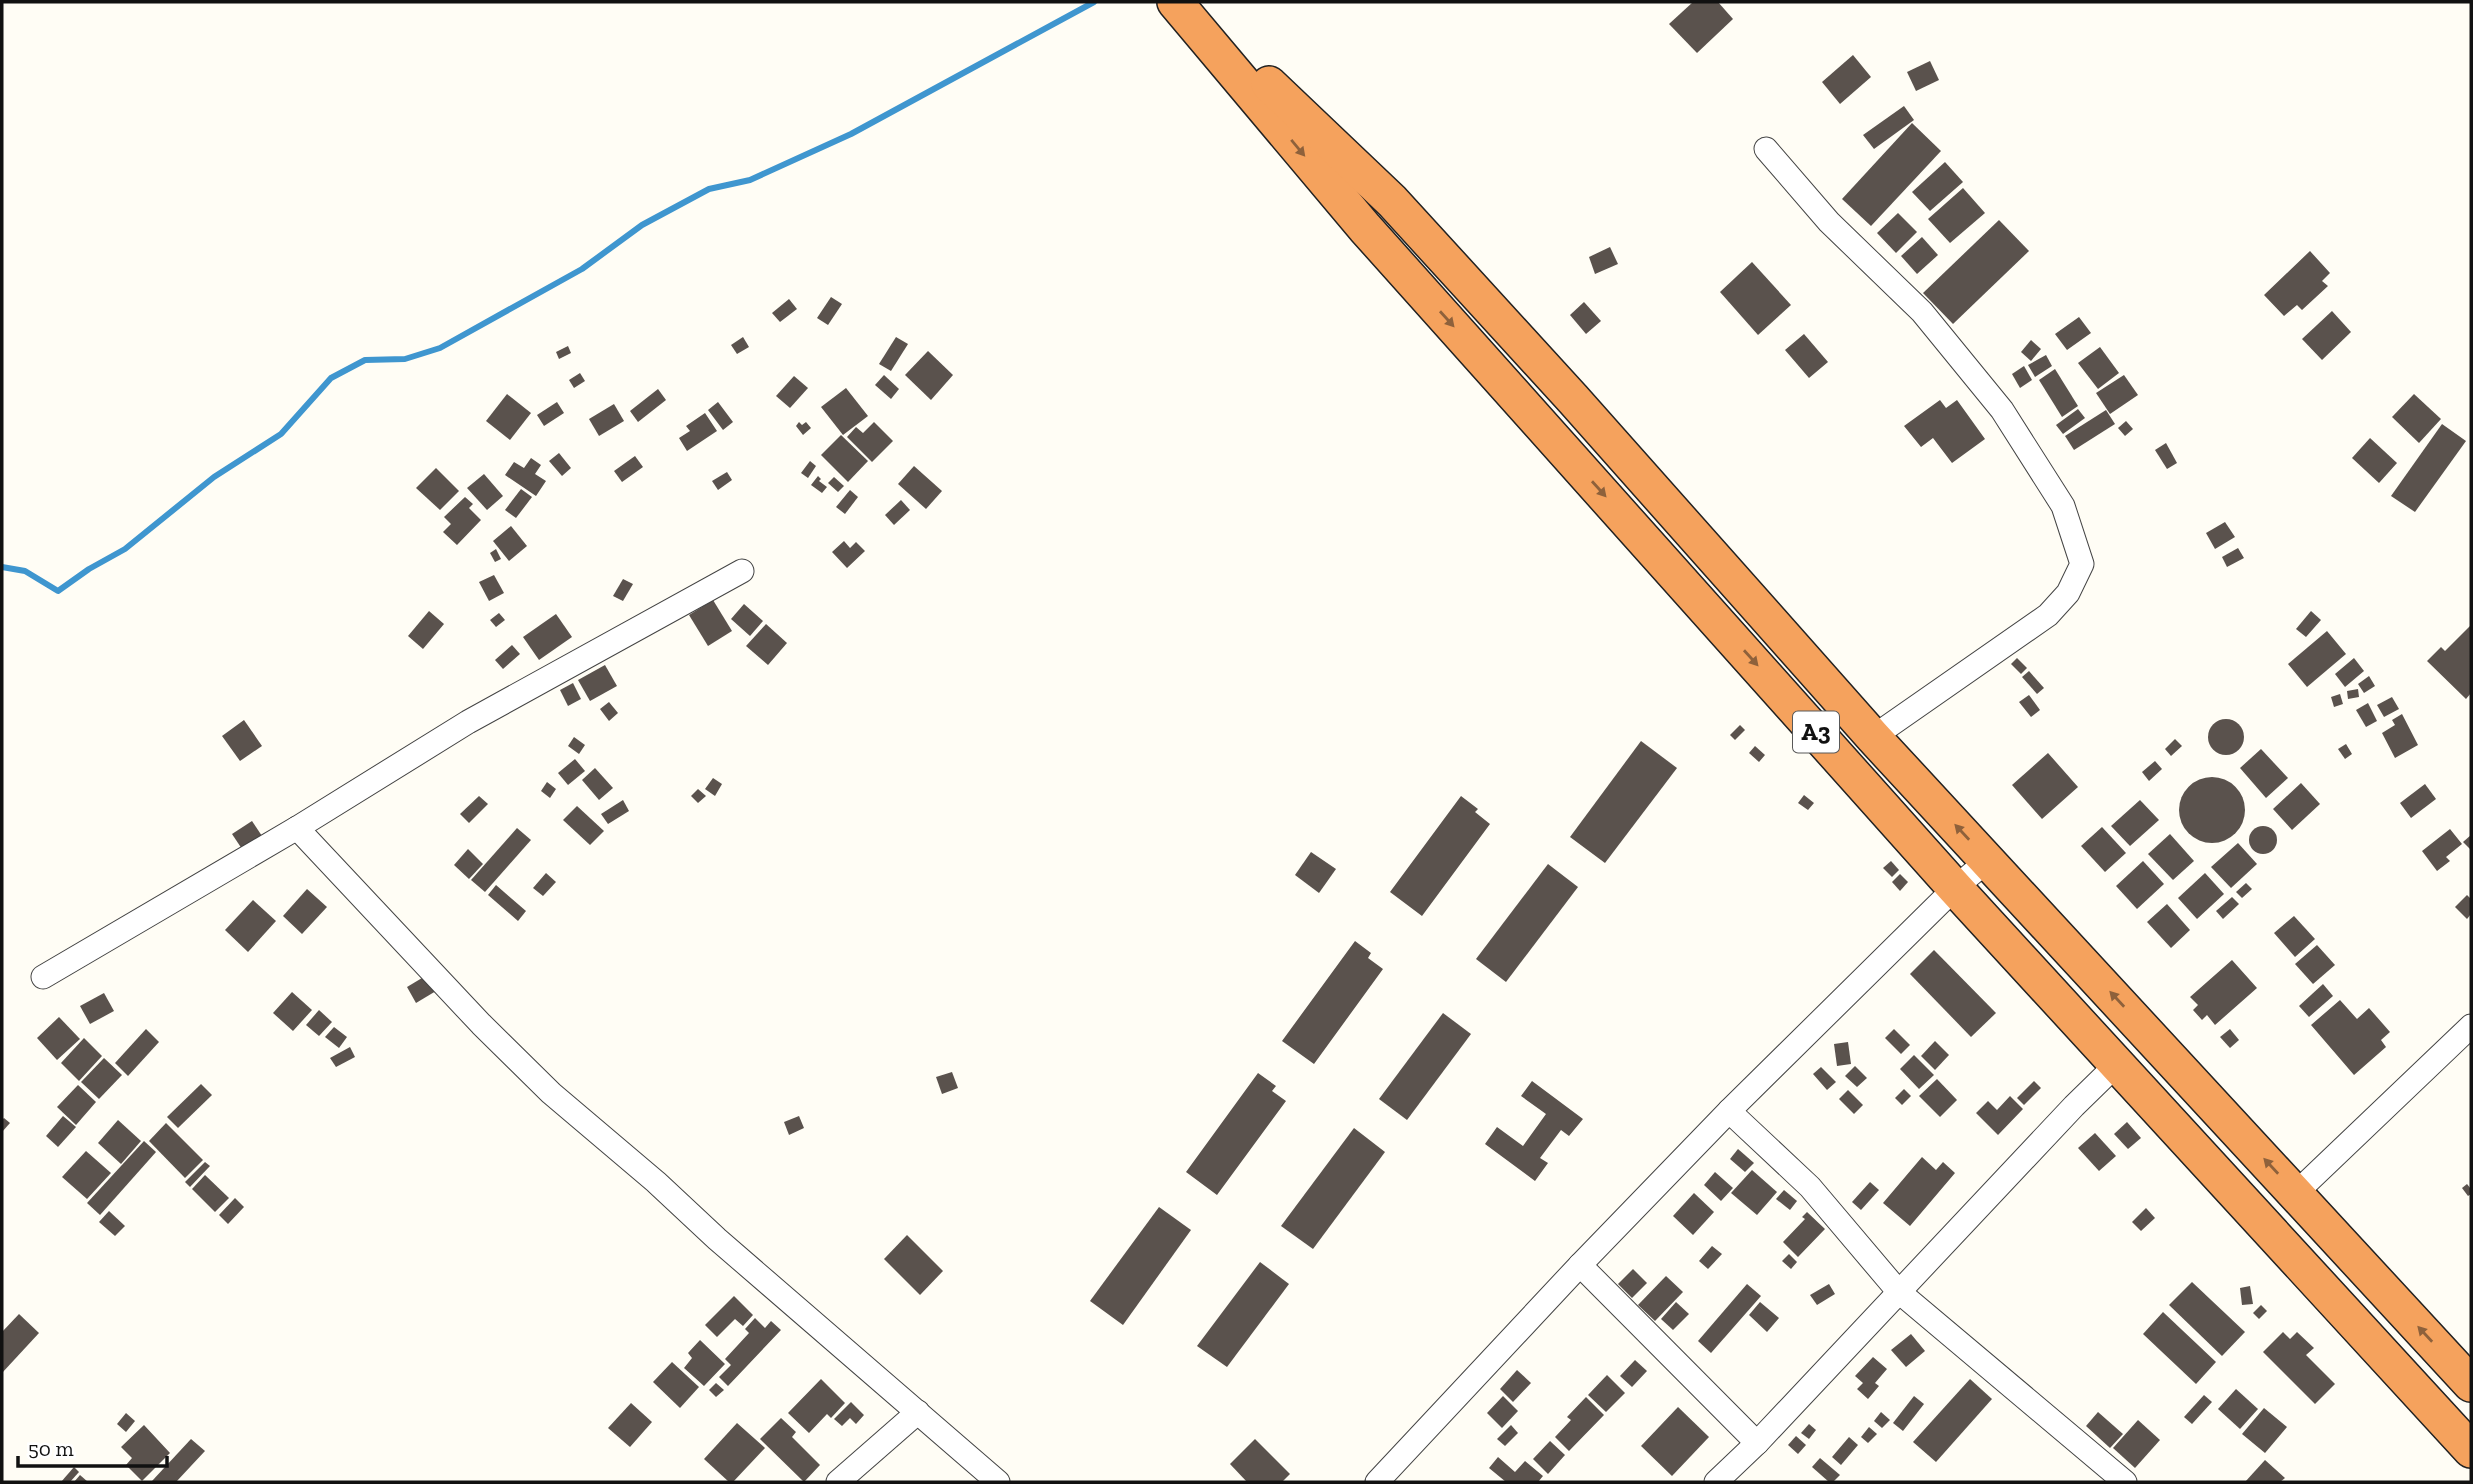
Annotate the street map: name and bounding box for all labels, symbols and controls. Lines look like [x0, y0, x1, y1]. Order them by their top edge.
one-way arrow [1290, 139, 1305, 156]
one-way arrow [1439, 310, 1455, 328]
one-way arrow [1591, 480, 1606, 497]
one-way arrow [1742, 649, 1758, 666]
road number: A3 [1793, 712, 1839, 752]
one-way arrow [1954, 823, 1970, 841]
one-way arrow [2110, 991, 2126, 1008]
one-way arrow [2263, 1157, 2279, 1175]
one-way arrow [2417, 1325, 2433, 1343]
scale bar [18, 1424, 166, 1468]
text: 50 m [28, 1436, 74, 1461]

